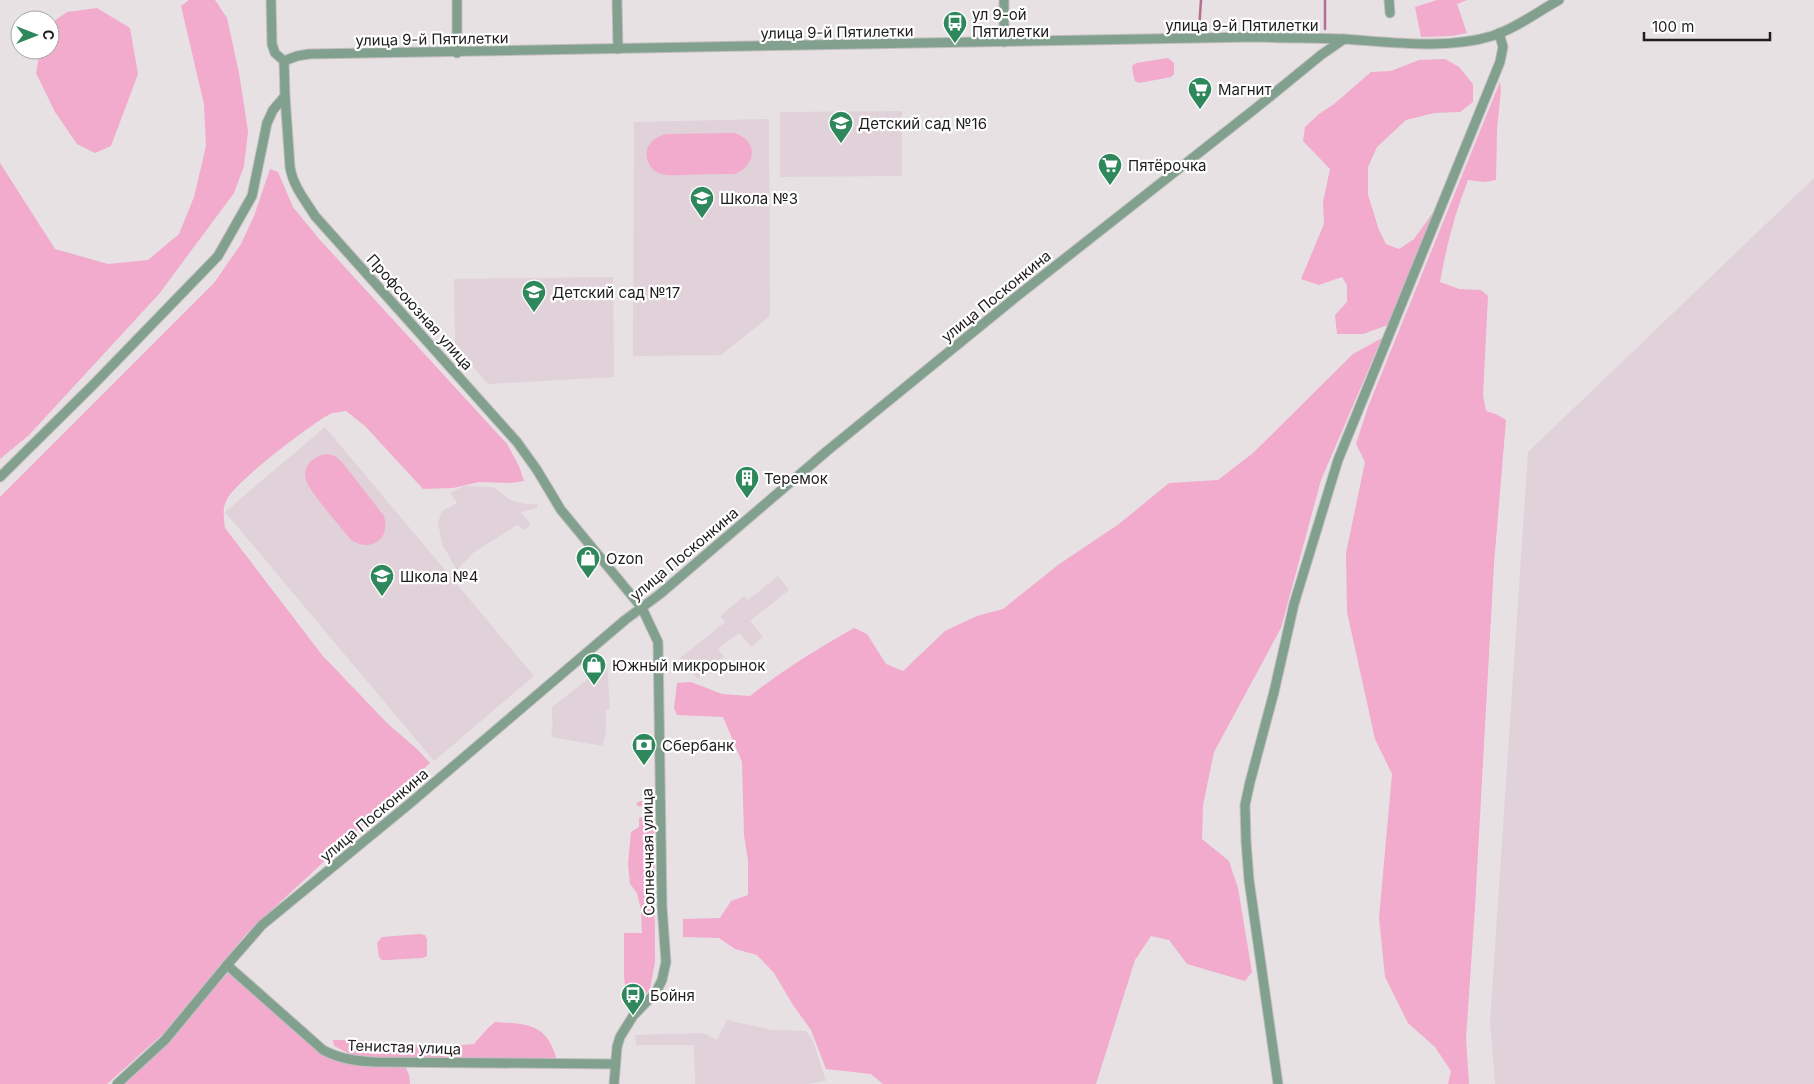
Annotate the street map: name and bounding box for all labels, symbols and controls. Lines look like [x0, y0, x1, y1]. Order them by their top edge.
place label: ул 9-ой Пятилетки [972, 5, 1049, 41]
north arrow [10, 10, 60, 60]
bus stop icon: ул 9-ой Пятилетки [942, 10, 968, 44]
scale bar [1644, 10, 1770, 42]
street label: улица 9-й Пятилетки [1165, 16, 1319, 35]
text: 100 m [1652, 17, 1694, 36]
street label: улица 9-й Пятилетки [760, 21, 914, 43]
street label: улица 9-й Пятилетки [355, 28, 509, 50]
text: С [40, 30, 57, 40]
supermarket icon: Магнит [1187, 76, 1213, 110]
place label: Магнит [1218, 80, 1271, 99]
school or university icon: Детский сад №16 [828, 110, 854, 144]
place label: Детский сад №16 [858, 114, 987, 133]
supermarket icon: Пятёрочка [1097, 152, 1123, 186]
place label: Пятёрочка [1128, 156, 1207, 175]
school or university icon: Школа №3 [689, 185, 715, 219]
place label: Школа №3 [720, 189, 798, 208]
street label: улица Посконкина [937, 246, 1055, 346]
street label: Профсоюзная улица [363, 250, 477, 374]
school or university icon: Детский сад №17 [521, 279, 547, 313]
place label: Детский сад №17 [552, 283, 680, 302]
building icon: Теремок [734, 465, 760, 499]
place label: Теремок [764, 469, 828, 488]
street label: улица Посконкина [626, 503, 742, 605]
shop icon: Ozon [575, 545, 601, 579]
place label: Ozon [606, 549, 643, 568]
school or university icon: Школа №4 [369, 563, 395, 597]
place label: Школа №4 [400, 567, 479, 586]
shop icon: Южный микрорынок [581, 652, 607, 686]
place label: Южный микрорынок [612, 656, 765, 675]
bank icon: Сбербанк [631, 732, 657, 766]
place label: Сбербанк [662, 736, 734, 755]
street label: улица Посконкина [316, 764, 432, 866]
street label: Солнечная улица [637, 788, 659, 916]
bus stop icon: Бойня [620, 982, 646, 1016]
place label: Бойня [650, 986, 695, 1005]
street label: Тенистая улица [347, 1036, 461, 1058]

